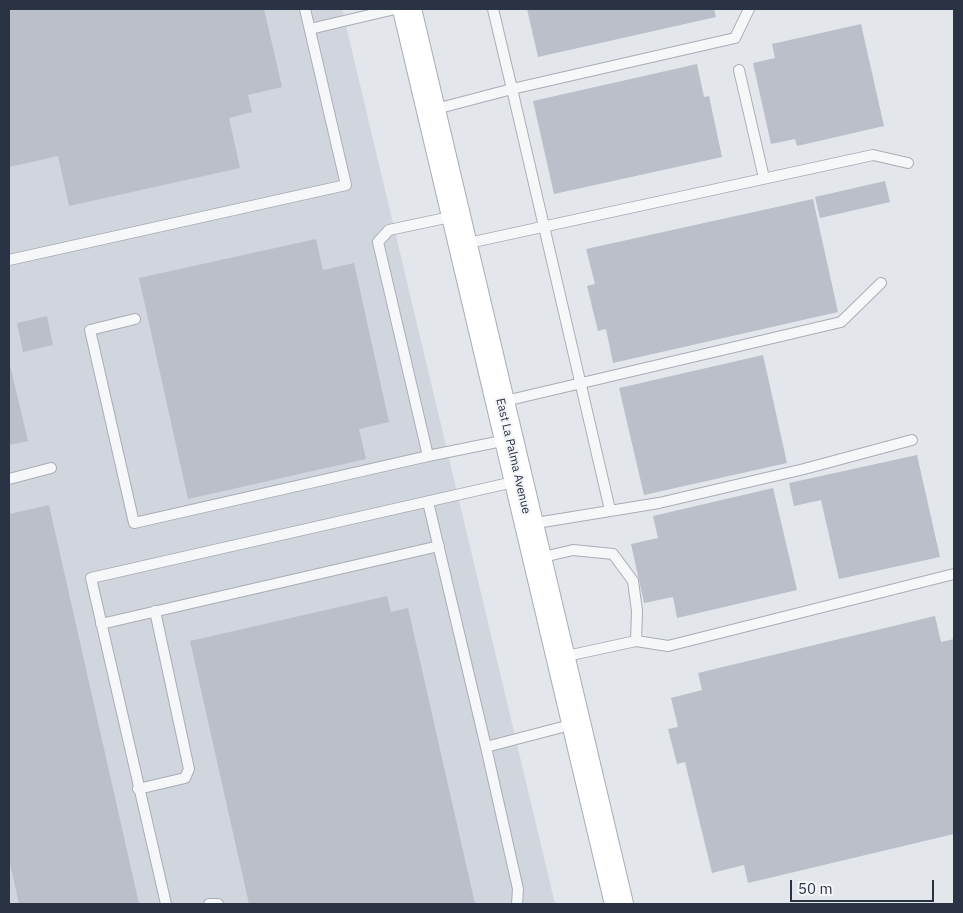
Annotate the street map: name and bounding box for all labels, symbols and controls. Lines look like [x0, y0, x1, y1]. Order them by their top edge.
street label: East La Palma Avenue [493, 397, 533, 515]
scale bar [793, 870, 937, 902]
text: 50 m [798, 879, 833, 898]

